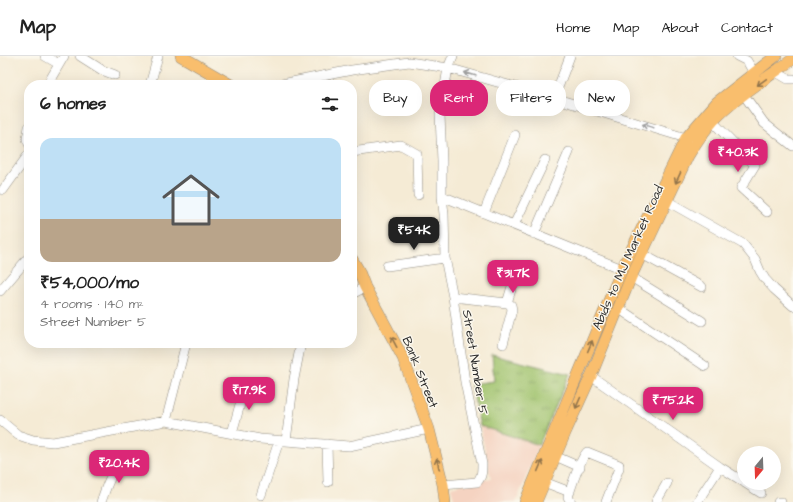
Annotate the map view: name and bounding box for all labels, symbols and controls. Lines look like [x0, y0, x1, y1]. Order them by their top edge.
text: Map [20, 14, 56, 41]
text: Home [556, 18, 591, 38]
text: Map [613, 18, 639, 38]
text: About [661, 18, 699, 38]
text: Contact [721, 18, 773, 38]
one-way arrow [464, 70, 477, 77]
one-way arrow [756, 78, 767, 86]
chip: Buy [369, 80, 422, 116]
chip: Rent [430, 80, 488, 116]
chip: Filters [496, 80, 566, 116]
chip: New [574, 80, 630, 116]
text: 6 homes [40, 92, 106, 116]
icon: filters [319, 93, 341, 115]
one-way arrow [642, 122, 655, 129]
pin: ₹40.3K [705, 139, 771, 173]
text: ₹40.3K [718, 143, 758, 161]
icon: home [155, 164, 227, 236]
one-way arrow [674, 172, 681, 184]
street label: Abids to MJ Market Road [588, 182, 668, 333]
pin: ₹54K [390, 217, 438, 251]
text: ₹54K [397, 221, 431, 239]
pin: ₹31.7K [480, 260, 546, 294]
text: ₹31.7K [496, 264, 530, 282]
text: ₹54,000/mo [40, 271, 139, 295]
text: 4 rooms · 140 m² [40, 295, 144, 313]
street label: Street Number 5 [458, 308, 492, 416]
text: Street Number 5 [40, 313, 146, 331]
street label: Bank Street [398, 334, 443, 412]
one-way arrow [390, 336, 397, 348]
one-way arrow [586, 340, 594, 352]
pin: ₹17.9K [216, 377, 282, 411]
text: ₹17.9K [232, 381, 266, 399]
pin: ₹75.2K [640, 387, 706, 421]
text: ₹75.2K [652, 391, 694, 409]
one-way arrow [574, 397, 582, 409]
north arrow [737, 446, 781, 490]
map controls [737, 446, 781, 490]
pin: ₹20.4K [86, 450, 152, 484]
text: ₹20.4K [98, 454, 140, 472]
one-way arrow [434, 458, 441, 471]
one-way arrow [536, 460, 544, 472]

